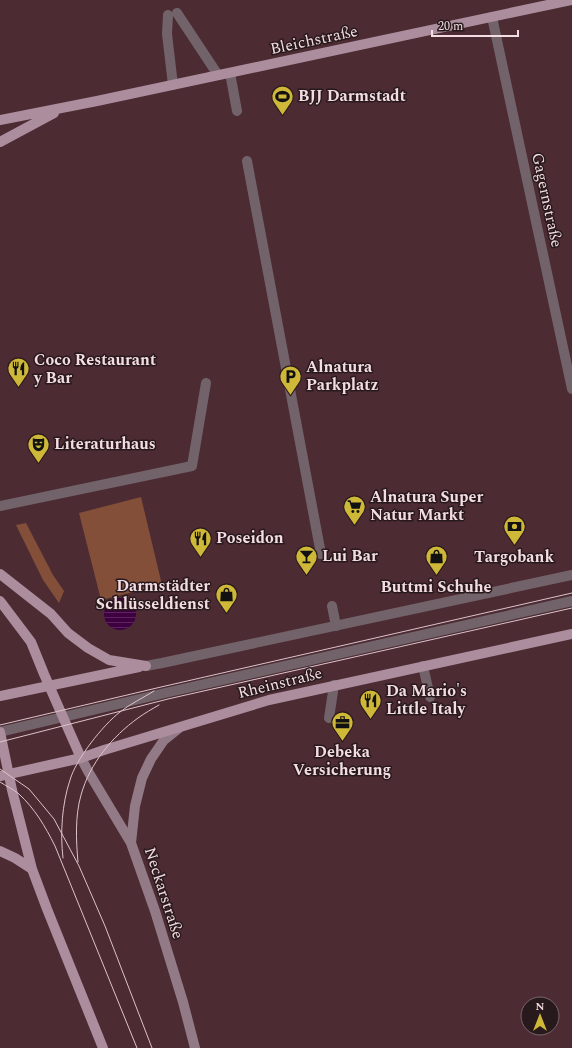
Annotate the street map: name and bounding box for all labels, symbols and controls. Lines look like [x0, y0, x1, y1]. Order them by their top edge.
scale bar [432, 12, 518, 38]
text: 20 m [438, 17, 463, 36]
street label: Bleichstraße [268, 19, 360, 61]
sports icon: BJJ Darmstadt [270, 83, 296, 116]
place label: BJJ Darmstadt [298, 84, 406, 108]
street label: Gagernstraße [525, 150, 569, 250]
place label: Coco Restaurant y Bar [33, 348, 156, 390]
place label: Alnatura Parkplatz [306, 355, 379, 397]
restaurant icon: Coco Restaurant y Bar [5, 356, 31, 389]
parking icon: Alnatura Parkplatz [278, 363, 304, 396]
theatre icon: Literaturhaus [26, 431, 52, 464]
place label: Literaturhaus [54, 432, 156, 456]
place label: Alnatura Super Natur Markt [370, 485, 484, 527]
supermarket icon: Alnatura Super Natur Markt [342, 493, 368, 526]
bank icon: Targobank [501, 514, 527, 547]
restaurant icon: Poseidon [187, 525, 213, 558]
place label: Poseidon [216, 526, 284, 550]
bar icon: Lui Bar [293, 543, 319, 576]
place label: Lui Bar [322, 544, 378, 568]
shop icon: Buttmi Schuhe [423, 544, 449, 577]
place label: Targobank [474, 545, 554, 569]
place label: Darmstädter Schlüsseldienst [96, 574, 210, 616]
place label: Buttmi Schuhe [380, 575, 492, 599]
shop icon: Darmstädter Schlüsseldienst [213, 582, 239, 615]
street label: Rheinstraße [235, 661, 325, 705]
place label: Da Mario's Little Italy [386, 679, 467, 721]
restaurant icon: Da Mario's Little Italy [357, 687, 383, 720]
office icon: Debeka Versicherung [329, 709, 355, 742]
place label: Debeka Versicherung [293, 740, 391, 782]
street label: Neckarstraße [138, 844, 190, 942]
north arrow [520, 996, 560, 1036]
text: N [536, 998, 545, 1015]

